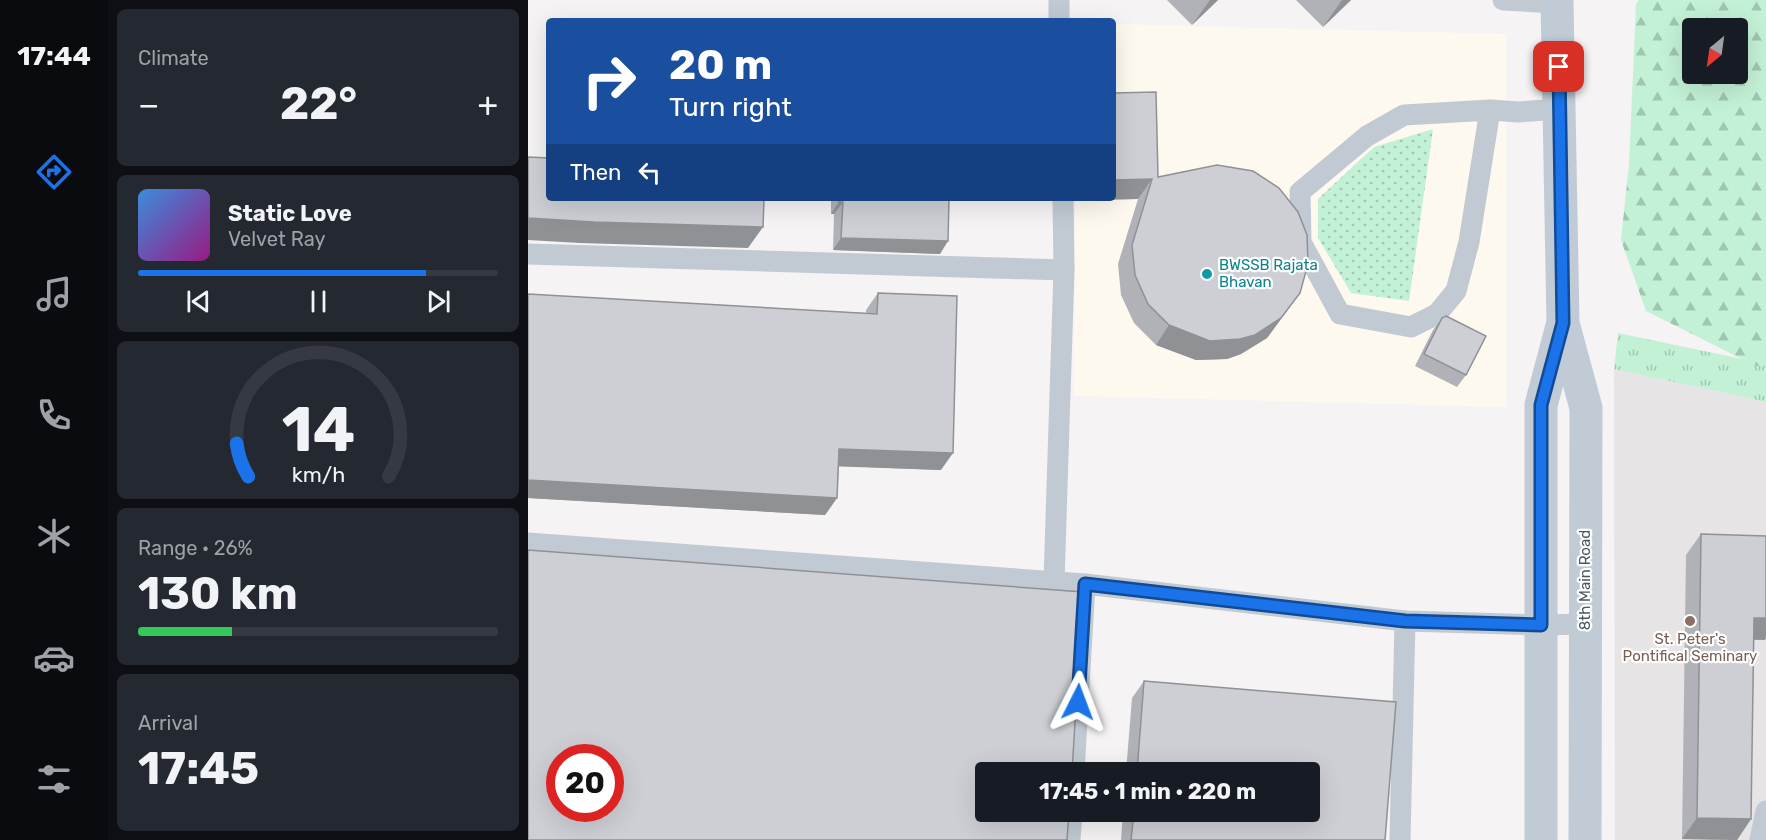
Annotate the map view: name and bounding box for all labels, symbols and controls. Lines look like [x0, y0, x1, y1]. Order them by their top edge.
north arrow [1682, 18, 1748, 84]
map controls [1682, 18, 1748, 84]
text: 17:44 [17, 40, 91, 72]
text: 20 m [669, 40, 772, 90]
pin [1533, 41, 1584, 92]
icon: right [570, 42, 648, 120]
text: Climate [138, 46, 209, 70]
icon: arrive [1542, 50, 1575, 83]
text: 22° [280, 77, 357, 130]
text: − [138, 85, 159, 124]
text: + [477, 85, 498, 124]
text: Turn right [669, 91, 792, 123]
icon: directions [33, 151, 75, 193]
icon: left [633, 156, 666, 189]
text: Then [570, 159, 621, 186]
text: Static Love [228, 200, 352, 227]
text: Velvet Ray [228, 227, 326, 251]
place label: BWSSB Rajata Bhavan [1219, 256, 1318, 291]
marker: BWSSB Rajata Bhavan [1200, 267, 1214, 281]
icon: music [33, 273, 75, 315]
icon: previous [182, 285, 215, 318]
icon: pause [302, 285, 335, 318]
icon: next [422, 285, 455, 318]
text: 14 [281, 393, 355, 467]
icon: phone [33, 394, 75, 436]
text: km/h [291, 462, 345, 487]
icon: climate [33, 515, 75, 557]
street label: 8th Main Road [1576, 530, 1594, 630]
text: Range · 26% [138, 536, 253, 560]
text: 130 km [138, 567, 298, 620]
marker: St. Peter's Pontifical Seminary [1683, 614, 1697, 628]
place label: St. Peter's Pontifical Seminary [1623, 630, 1757, 665]
icon: car [33, 637, 75, 679]
position arrow [1046, 670, 1110, 734]
text: Arrival [138, 711, 198, 735]
text: 17:45 [138, 742, 259, 795]
speed limit sign: 20 [546, 744, 624, 822]
icon: filters [33, 758, 75, 800]
text: 17:45 · 1 min · 220 m [1039, 778, 1256, 805]

